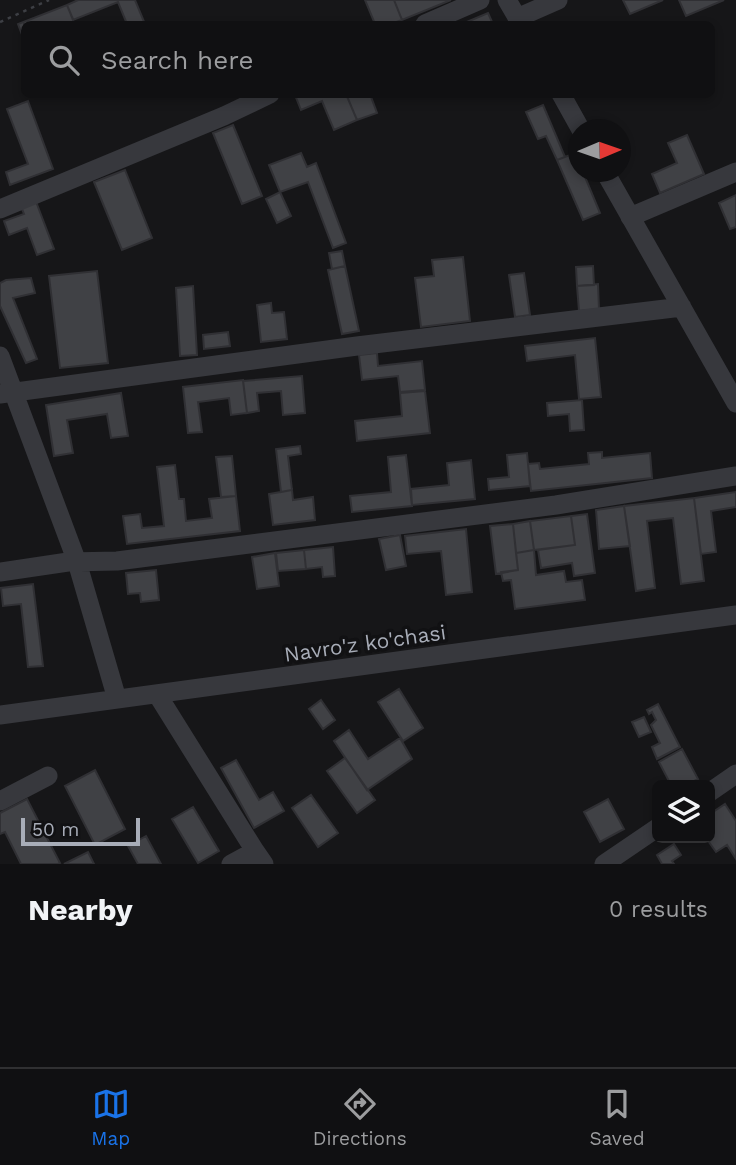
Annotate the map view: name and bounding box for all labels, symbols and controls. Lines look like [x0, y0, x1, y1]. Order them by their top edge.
search box [21, 21, 715, 98]
icon: search [45, 41, 83, 79]
text: Search here [101, 45, 253, 75]
north arrow [568, 119, 631, 182]
street label: Navro'z ko'chasi [283, 619, 447, 667]
map controls [652, 780, 715, 843]
button: layers [652, 780, 715, 843]
scale bar [21, 815, 140, 847]
text: 50 m [32, 818, 79, 841]
text: Nearby [28, 892, 133, 927]
text: 0 results [609, 896, 708, 923]
tab: Map [91, 1085, 130, 1150]
tab: Directions [313, 1085, 407, 1150]
tab: Saved [589, 1085, 645, 1150]

